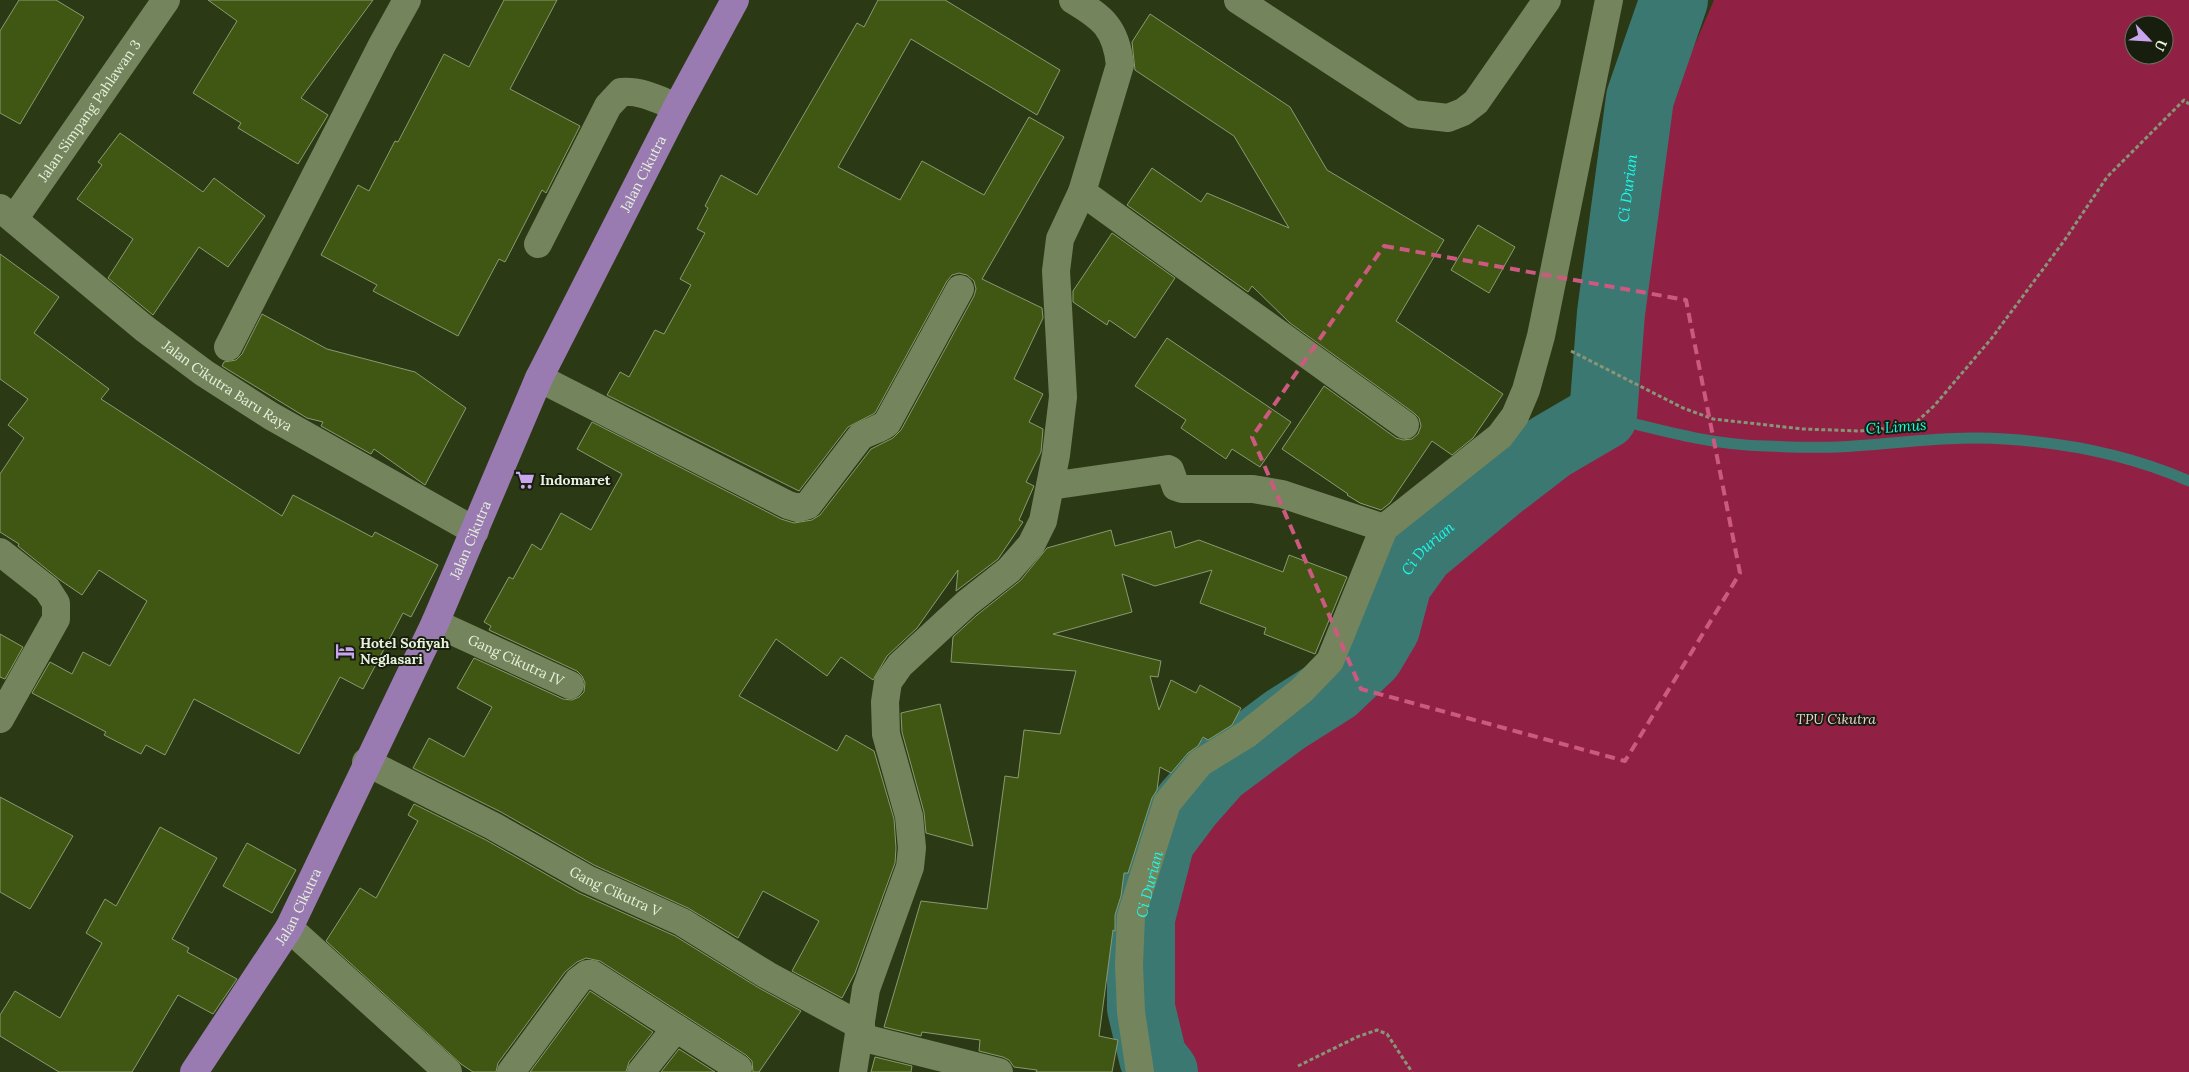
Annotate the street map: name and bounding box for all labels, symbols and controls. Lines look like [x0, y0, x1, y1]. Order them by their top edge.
north arrow [2124, 15, 2174, 65]
street label: Jalan Simpang Pahlawan 3 [33, 36, 145, 186]
text: U [2150, 37, 2171, 54]
street label: Jalan Cikutra [616, 132, 670, 216]
water label: Ci Durian [1613, 152, 1641, 223]
street label: Jalan Cikutra Baru Raya [158, 336, 295, 435]
water label: Ci Limus [1865, 415, 1927, 438]
supermarket icon: Indomaret [514, 469, 536, 491]
place label: Indomaret [540, 471, 611, 489]
street label: Jalan Cikutra [445, 498, 495, 583]
water label: Ci Durian [1397, 517, 1459, 579]
street label: Gang Cikutra IV [465, 630, 567, 690]
place label: Hotel Sofiyah Neglasari [360, 634, 450, 668]
hotel icon: Hotel Sofiyah Neglasari [334, 640, 356, 662]
park label: TPU Cikutra [1796, 710, 1876, 728]
water label: Ci Durian [1131, 848, 1167, 920]
street label: Gang Cikutra V [566, 862, 665, 921]
street label: Jalan Cikutra [271, 865, 325, 949]

